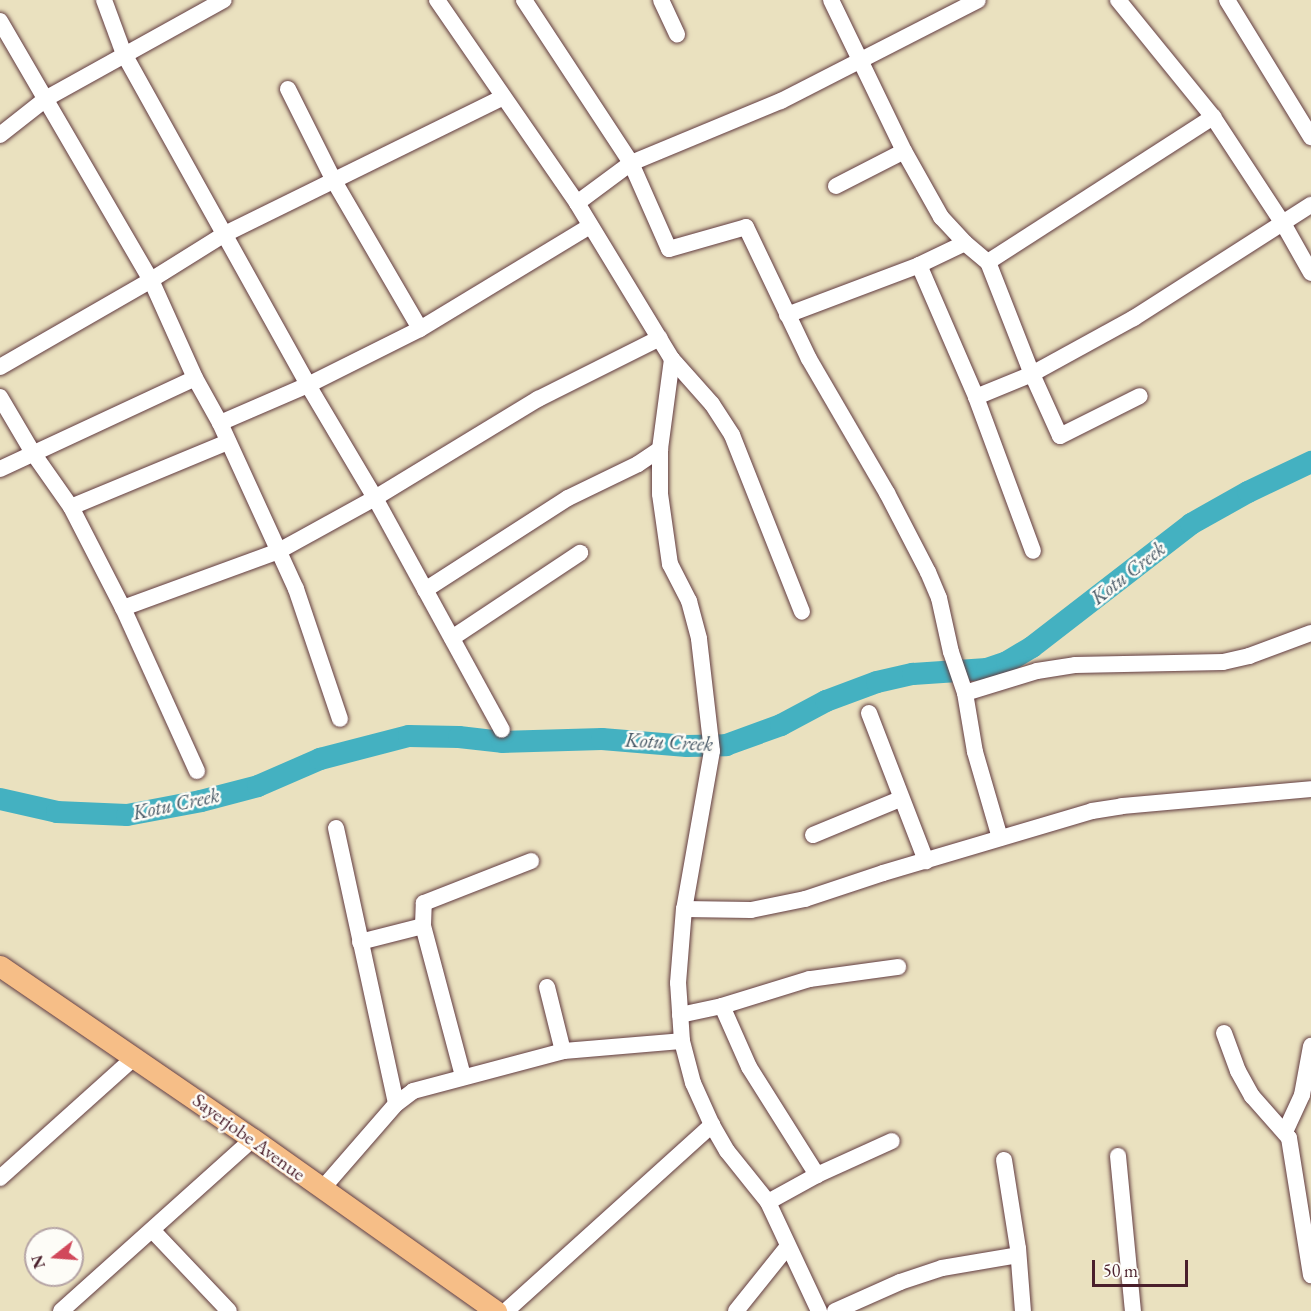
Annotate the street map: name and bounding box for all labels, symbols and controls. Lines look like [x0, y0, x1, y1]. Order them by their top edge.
water label: Kotu Creek [1085, 536, 1171, 610]
water label: Kotu Creek [624, 727, 714, 757]
water label: Kotu Creek [130, 783, 222, 825]
street label: Sayerjobe Avenue [188, 1088, 310, 1186]
north arrow [24, 1227, 84, 1287]
scale bar [1095, 1248, 1191, 1286]
text: N [26, 1253, 50, 1271]
text: 50 m [1103, 1259, 1138, 1282]

